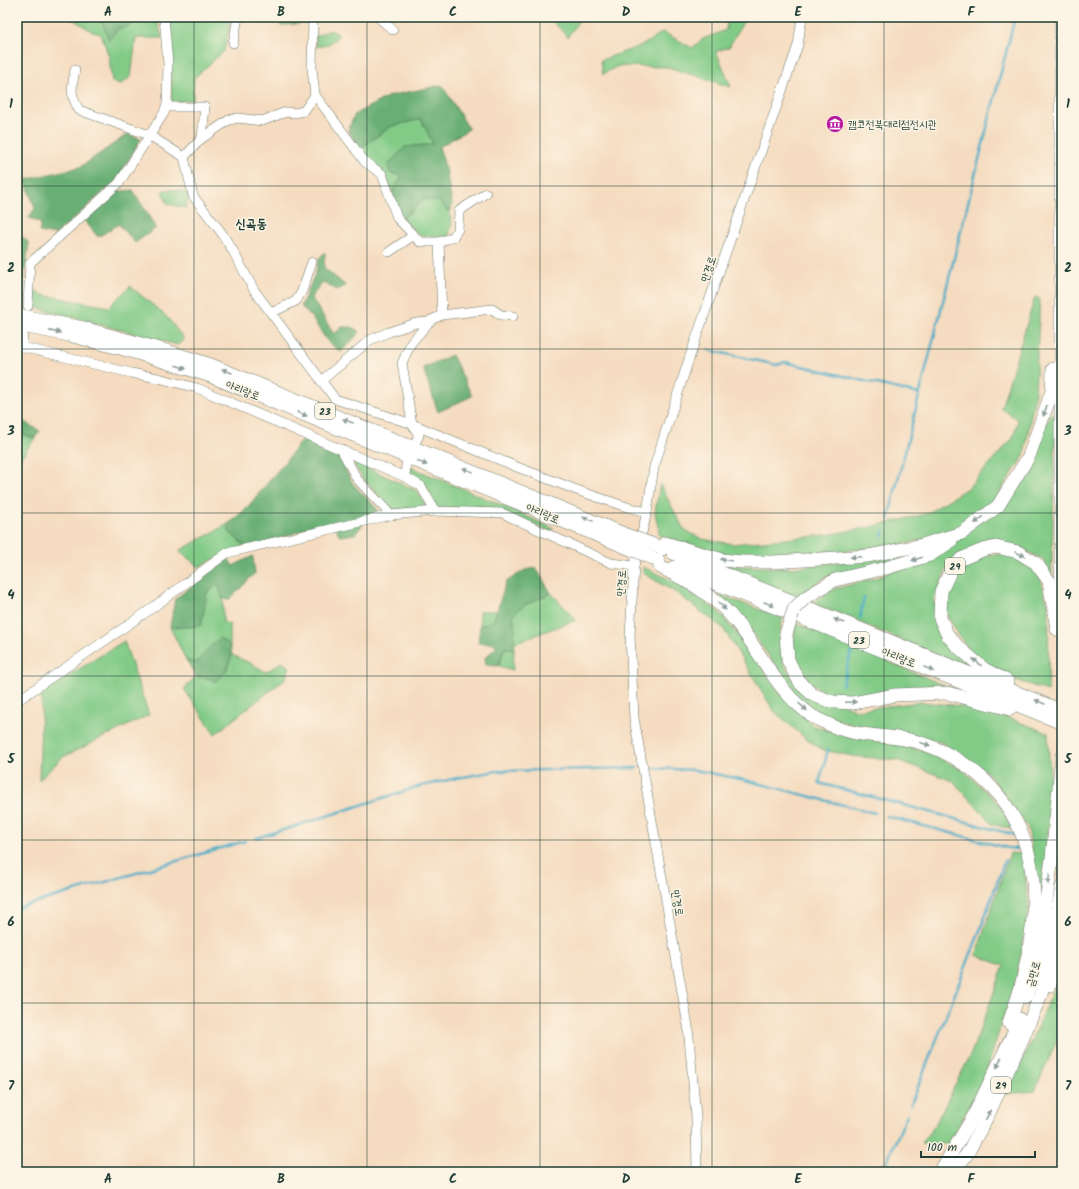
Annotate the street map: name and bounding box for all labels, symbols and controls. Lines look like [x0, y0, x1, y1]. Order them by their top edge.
text: A [104, 2, 112, 23]
text: B [277, 2, 285, 23]
text: C [449, 2, 457, 23]
text: D [622, 2, 631, 23]
text: E [794, 2, 802, 23]
text: F [967, 2, 975, 23]
text: 1 [9, 94, 13, 115]
text: 1 [1066, 94, 1070, 115]
museum icon: 캠코전북대리점전시관 [825, 114, 845, 134]
place label: 캠코전북대리점전시관 [848, 116, 937, 134]
district label: 신곡동 [235, 214, 267, 235]
street label: 만경로 [696, 254, 722, 285]
text: 2 [7, 258, 15, 279]
text: 2 [1064, 258, 1072, 279]
one-way arrow [49, 330, 61, 336]
one-way arrow [175, 364, 187, 370]
one-way arrow [221, 368, 233, 374]
street label: 아리랑로 [223, 376, 263, 406]
road number: 23 [315, 403, 335, 419]
one-way arrow [1041, 406, 1047, 418]
one-way arrow [296, 411, 308, 417]
one-way arrow [341, 417, 353, 423]
text: 3 [6, 421, 15, 442]
text: 3 [1063, 421, 1072, 442]
one-way arrow [417, 460, 429, 466]
one-way arrow [462, 467, 473, 473]
street label: 아리랑로 [523, 499, 563, 529]
one-way arrow [582, 516, 594, 522]
one-way arrow [973, 516, 984, 525]
one-way arrow [1015, 551, 1026, 557]
one-way arrow [849, 554, 862, 560]
one-way arrow [910, 556, 922, 562]
one-way arrow [720, 557, 732, 563]
road number: 29 [945, 558, 965, 574]
street label: 만경로 [612, 569, 632, 597]
text: 4 [7, 585, 15, 606]
text: 4 [1064, 585, 1072, 606]
one-way arrow [717, 601, 726, 612]
one-way arrow [764, 601, 775, 607]
one-way arrow [833, 617, 845, 623]
road number: 23 [849, 632, 869, 648]
street label: 아리랑로 [879, 643, 919, 673]
one-way arrow [971, 658, 982, 667]
one-way arrow [923, 666, 935, 672]
one-way arrow [845, 699, 857, 706]
one-way arrow [1034, 699, 1046, 705]
one-way arrow [797, 703, 808, 712]
one-way arrow [919, 742, 931, 748]
text: 5 [7, 749, 16, 770]
text: 5 [1064, 749, 1073, 770]
one-way arrow [1046, 873, 1052, 885]
street label: 만경로 [666, 889, 688, 918]
text: 6 [7, 912, 15, 933]
text: 6 [1064, 912, 1072, 933]
street label: 금만로 [1022, 959, 1046, 990]
one-way arrow [996, 1057, 1002, 1068]
text: 7 [8, 1076, 15, 1097]
text: 7 [1065, 1076, 1072, 1097]
road number: 29 [991, 1077, 1011, 1093]
one-way arrow [985, 1109, 991, 1120]
scale bar [921, 1133, 1035, 1159]
text: 100 m [927, 1138, 958, 1157]
text: A [104, 1169, 112, 1189]
text: B [277, 1169, 285, 1189]
text: C [449, 1169, 457, 1189]
text: D [622, 1169, 631, 1189]
text: E [794, 1169, 802, 1189]
text: F [967, 1169, 975, 1189]

